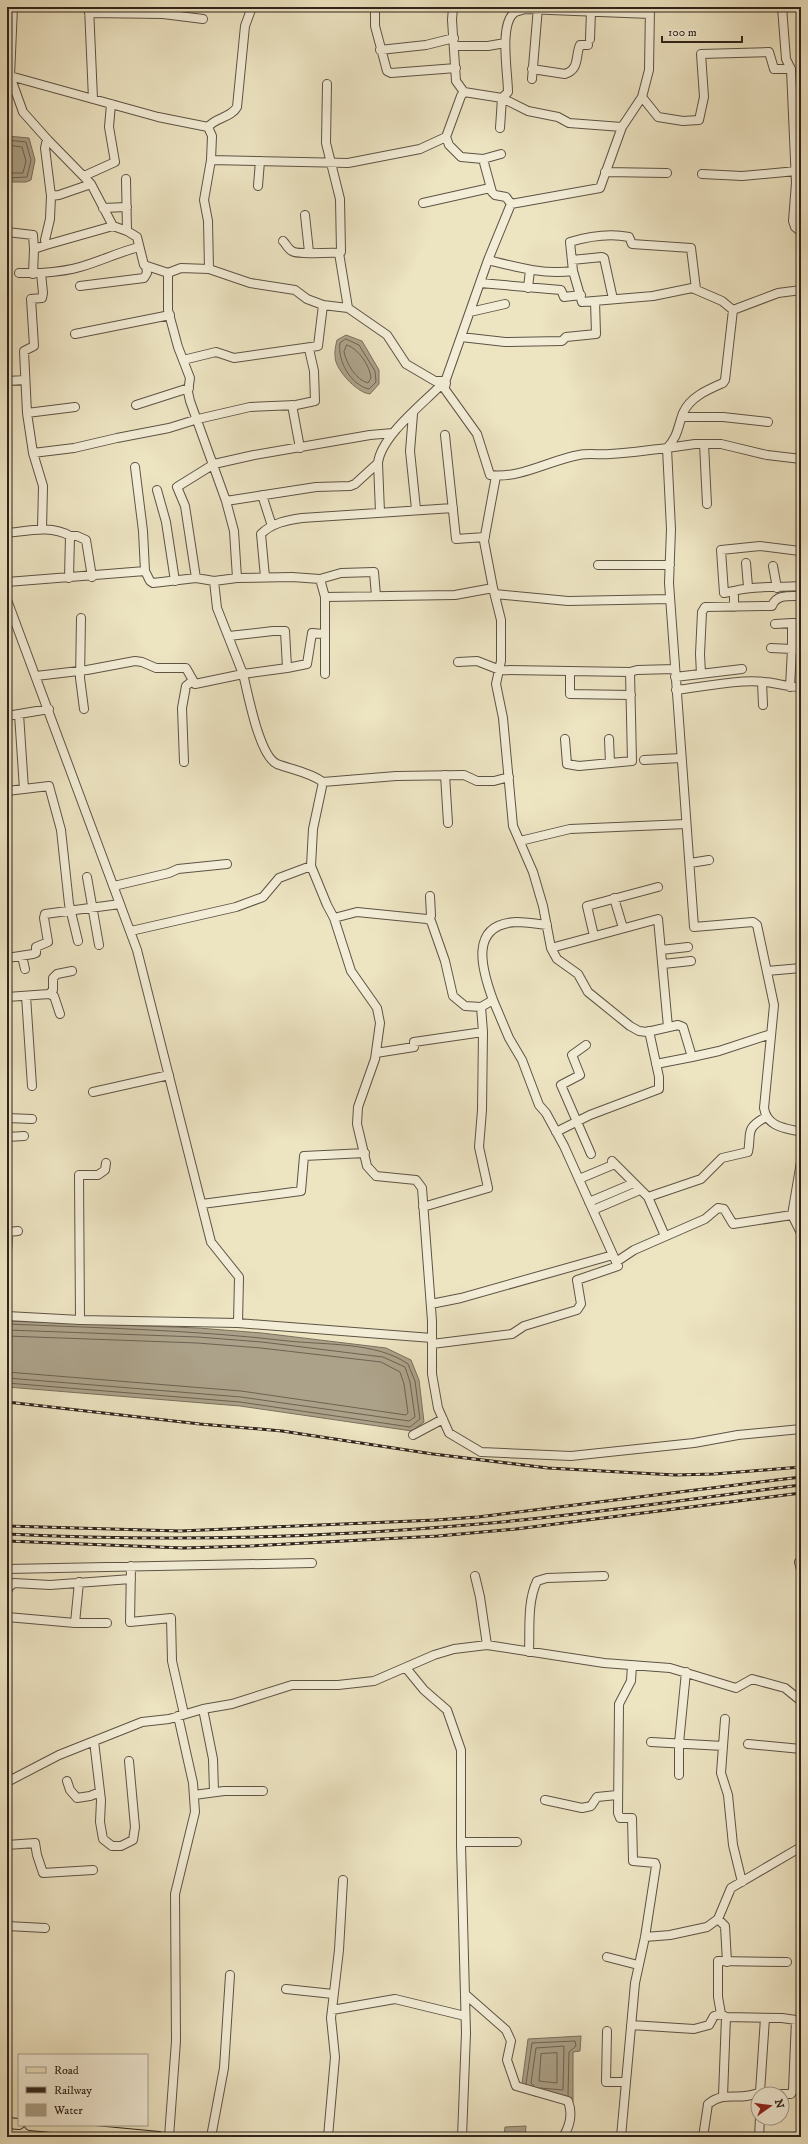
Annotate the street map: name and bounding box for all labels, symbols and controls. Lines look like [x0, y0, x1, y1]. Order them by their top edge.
scale bar [662, 18, 742, 44]
text: 100 m [668, 25, 697, 40]
legend [18, 2054, 148, 2126]
text: Road [54, 2063, 79, 2078]
text: Railway [54, 2083, 92, 2098]
north arrow [750, 2086, 790, 2126]
text: N [771, 2098, 787, 2110]
text: Water [53, 2103, 83, 2118]

